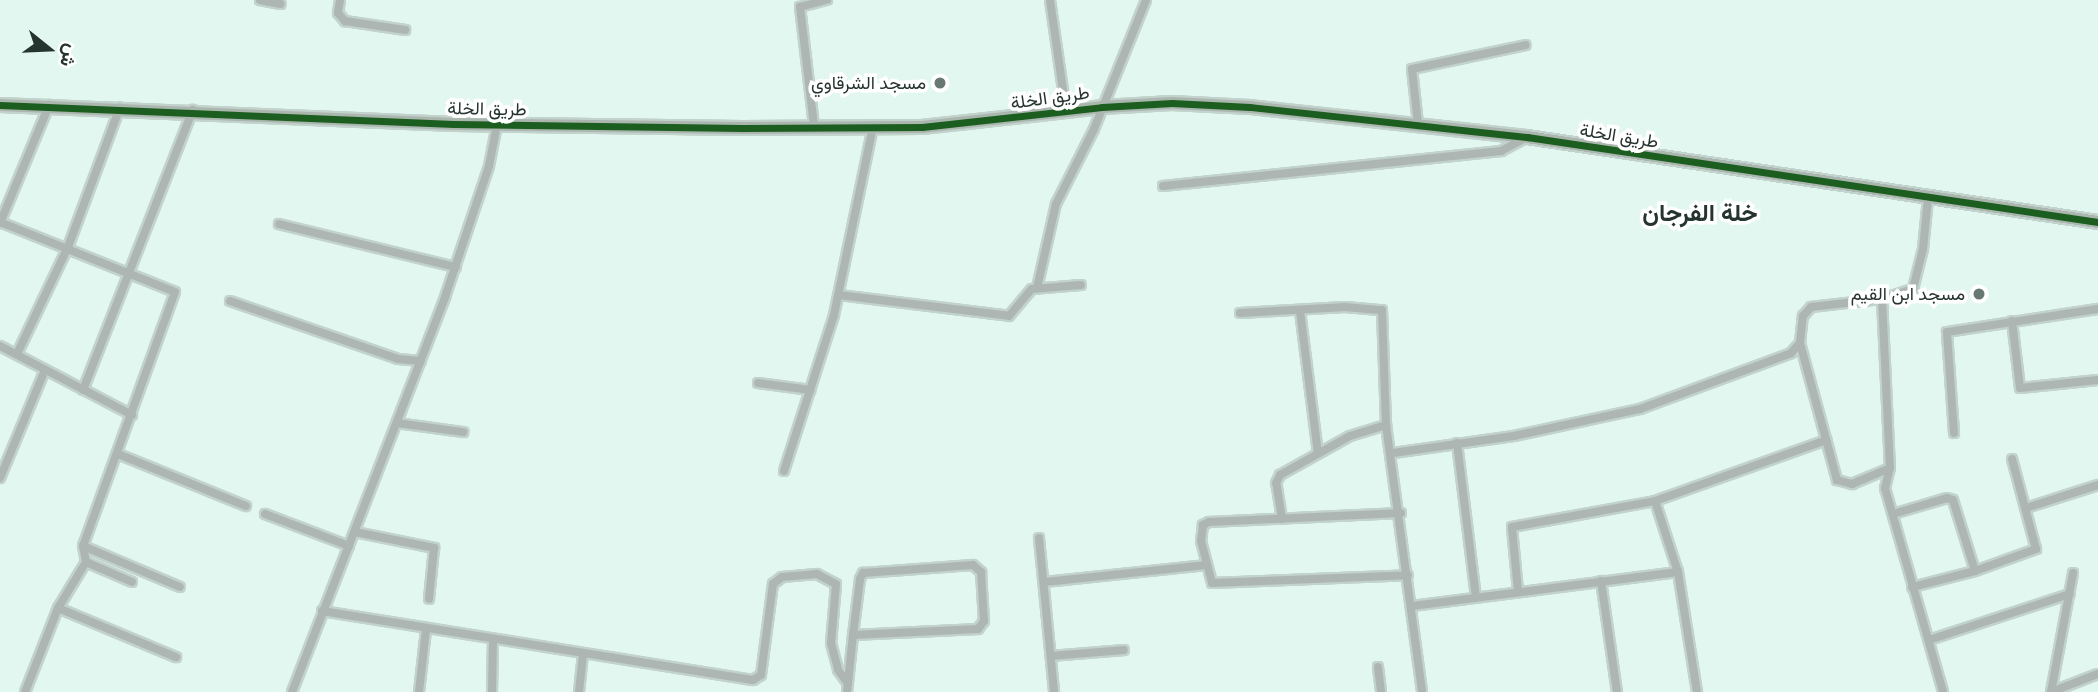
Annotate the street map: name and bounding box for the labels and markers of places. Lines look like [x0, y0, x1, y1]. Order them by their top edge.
place label: مسجد الشرقاوي [811, 72, 926, 94]
marker: مسجد الشرقاوي [932, 75, 948, 91]
place label: مسجد ابن القيم [1851, 283, 1965, 305]
marker: مسجد ابن القيم [1971, 286, 1987, 302]

